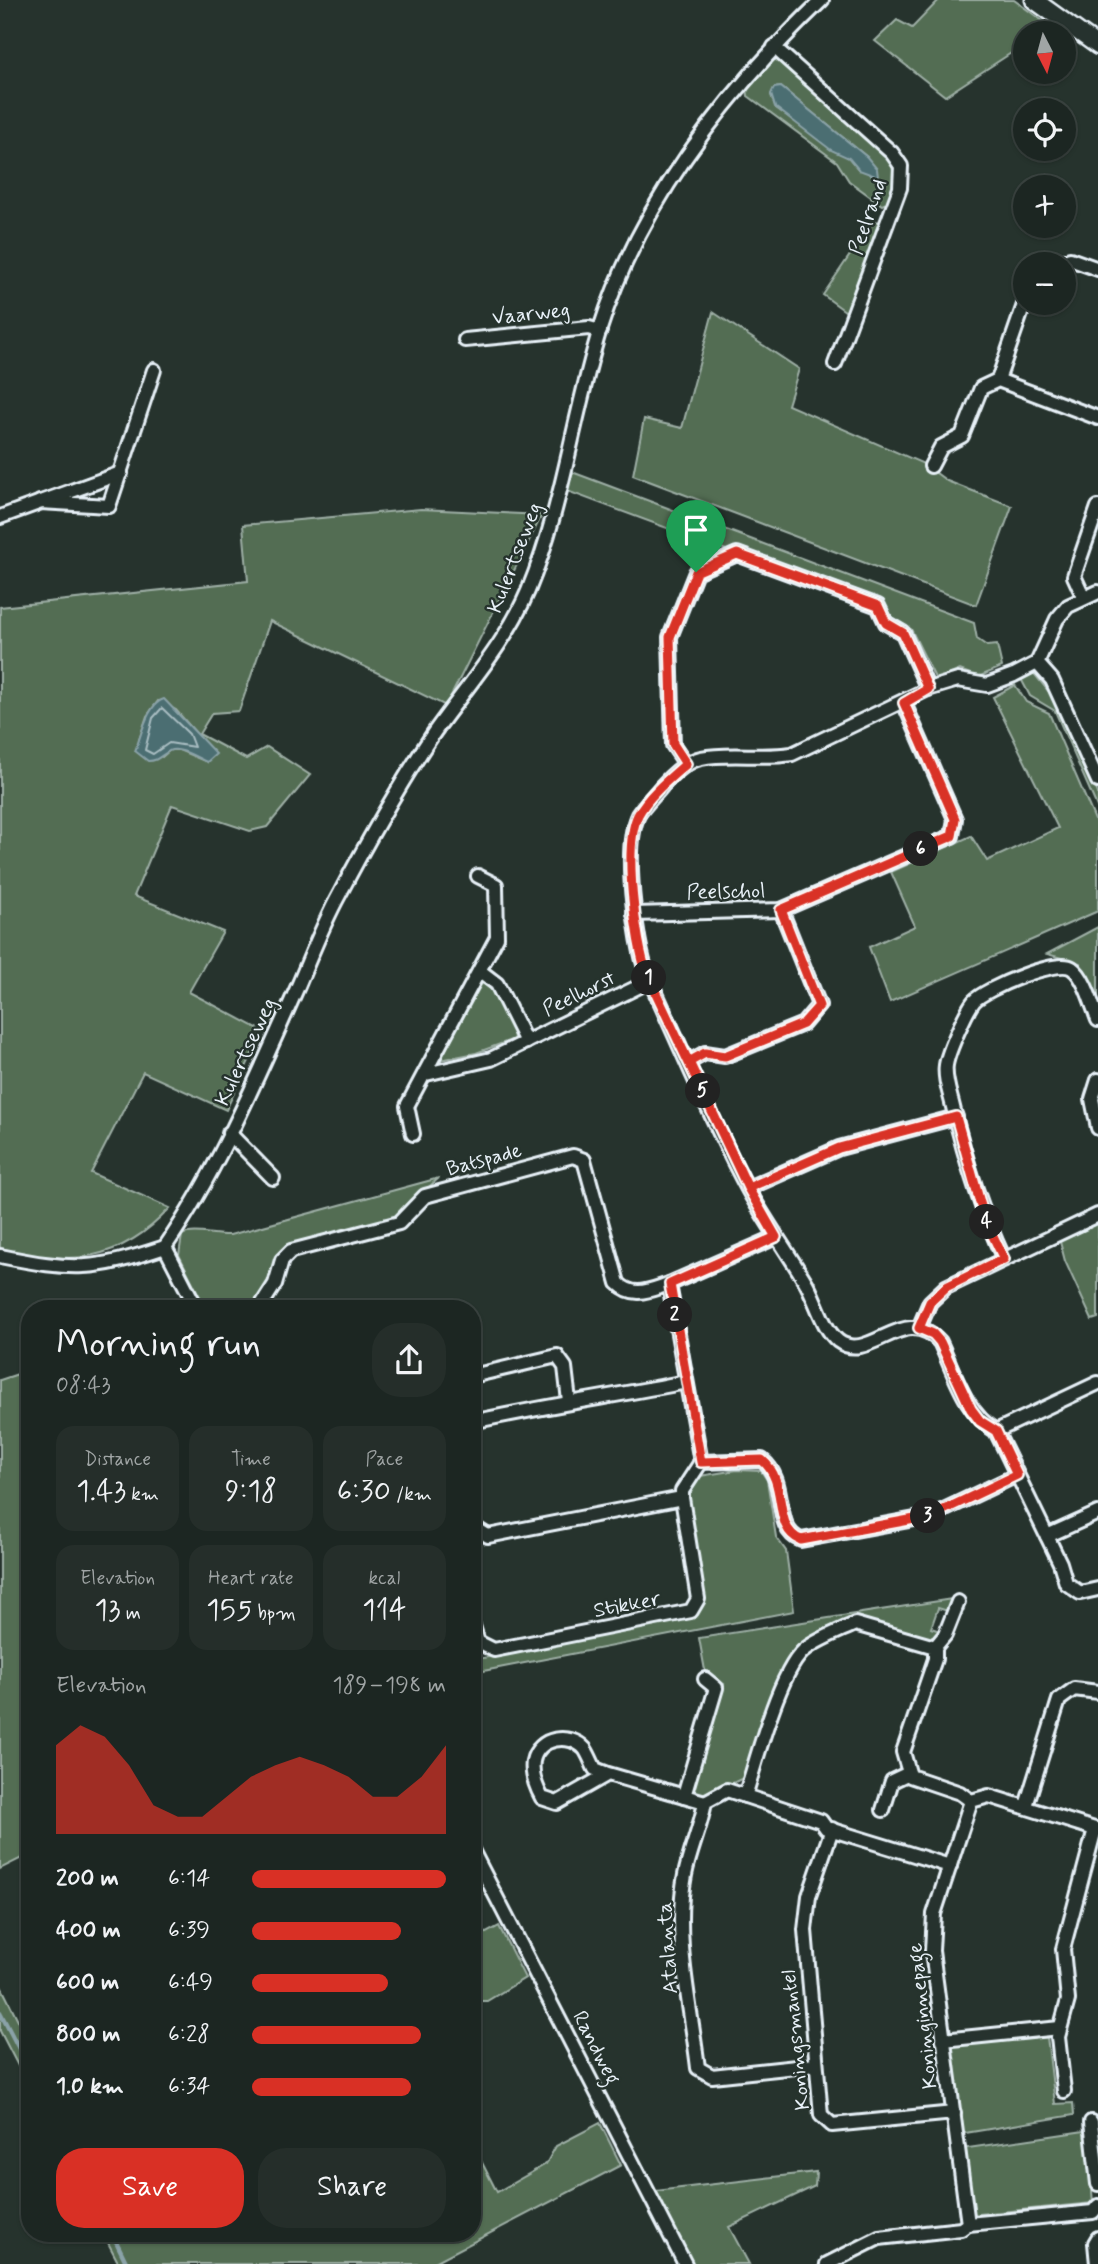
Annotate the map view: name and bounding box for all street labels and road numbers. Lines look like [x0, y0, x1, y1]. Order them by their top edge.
street label: Peelrand [842, 175, 894, 259]
street label: Vaarweg [491, 296, 571, 332]
street label: Kulertseweg [481, 499, 549, 617]
street label: Peelschol [686, 877, 766, 907]
street label: Peelhorst [538, 964, 620, 1024]
street label: Kulertseweg [209, 993, 283, 1111]
street label: Batspade [443, 1136, 525, 1184]
street label: Stikker [591, 1585, 663, 1625]
street label: Atalanta [651, 1901, 685, 1995]
street label: Koninginnepage [901, 1941, 947, 2090]
street label: Koningsmantel [775, 1968, 817, 2112]
street label: Randweg [564, 2006, 627, 2091]

